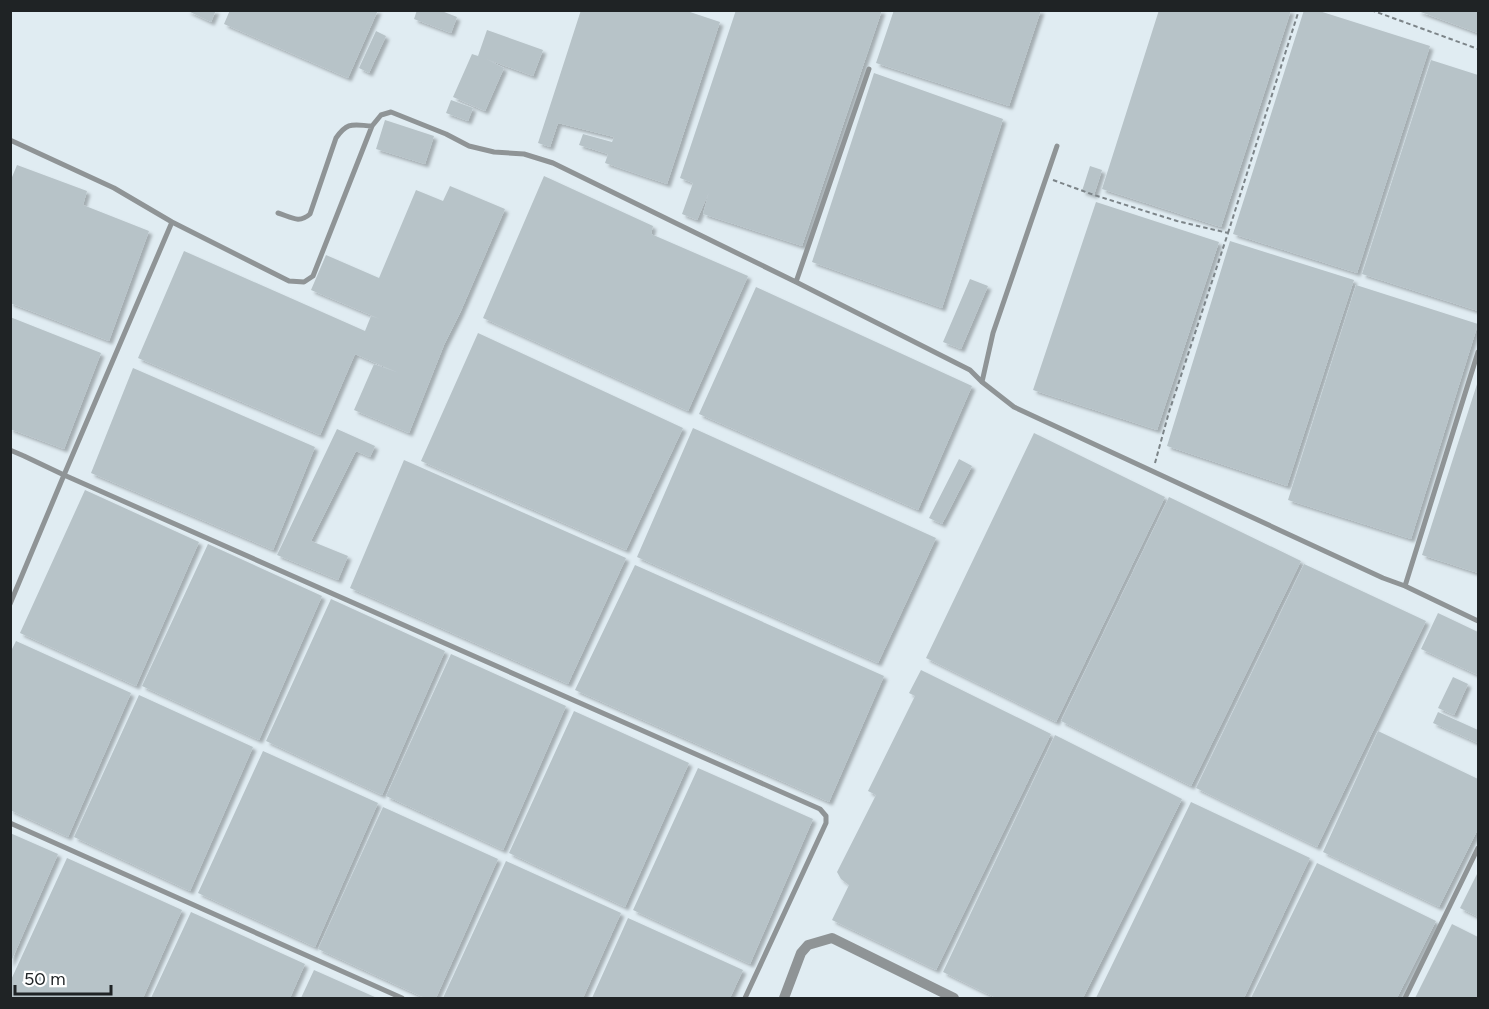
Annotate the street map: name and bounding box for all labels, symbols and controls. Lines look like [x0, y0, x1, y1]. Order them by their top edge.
scale bar [15, 958, 111, 996]
text: 50 m [24, 968, 66, 990]

